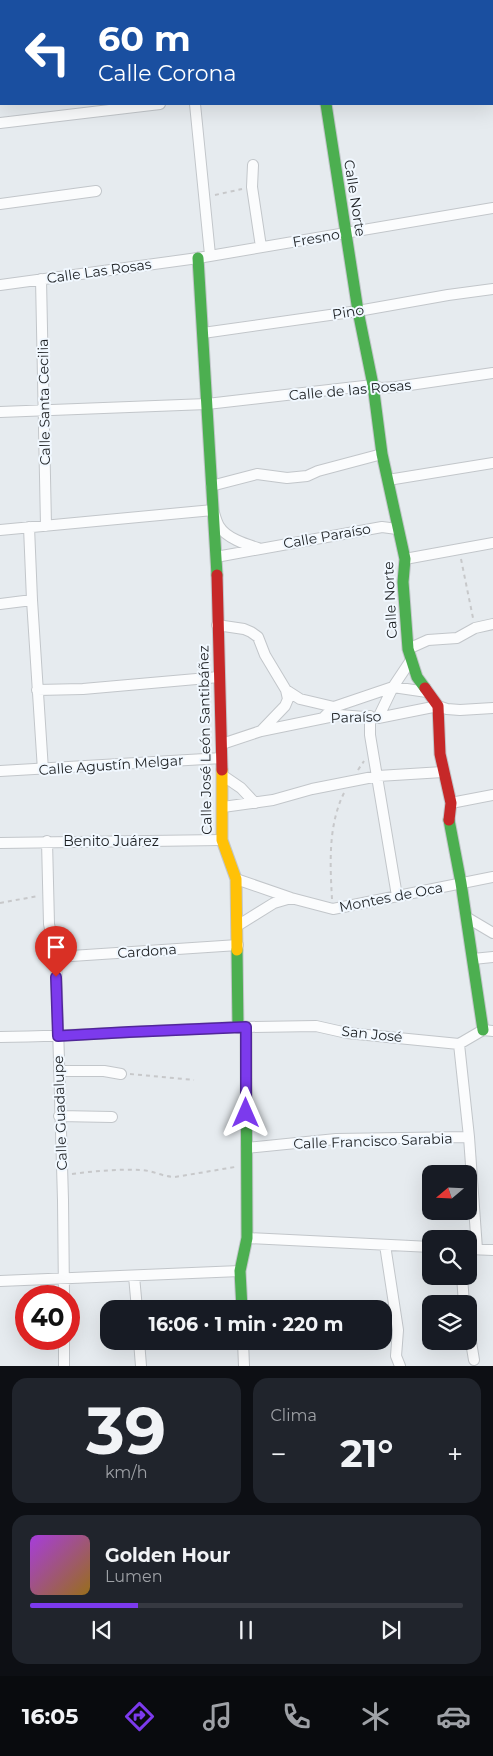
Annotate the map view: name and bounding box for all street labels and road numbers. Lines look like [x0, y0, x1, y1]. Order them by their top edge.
street label: Calle Norte [340, 158, 370, 238]
street label: Fresno [291, 225, 341, 251]
street label: Calle Las Rosas [45, 255, 153, 287]
street label: Pino [331, 301, 365, 323]
street label: Calle Santa Cecilia [34, 338, 54, 466]
street label: Calle de las Rosas [288, 376, 412, 404]
street label: Calle Paraíso [282, 519, 372, 553]
street label: Calle Norte [379, 561, 401, 639]
street label: Calle José León Santibáñez [194, 645, 216, 835]
street label: Paraíso [330, 707, 382, 727]
street label: Calle Agustín Melgar [38, 751, 184, 779]
street label: Benito Juárez [63, 832, 159, 850]
street label: Montes de Oca [338, 878, 444, 916]
street label: Cardona [117, 940, 177, 962]
street label: San José [341, 1022, 403, 1046]
street label: Calle Guadalupe [49, 1055, 71, 1171]
street label: Calle Francisco Sarabia [293, 1129, 453, 1153]

